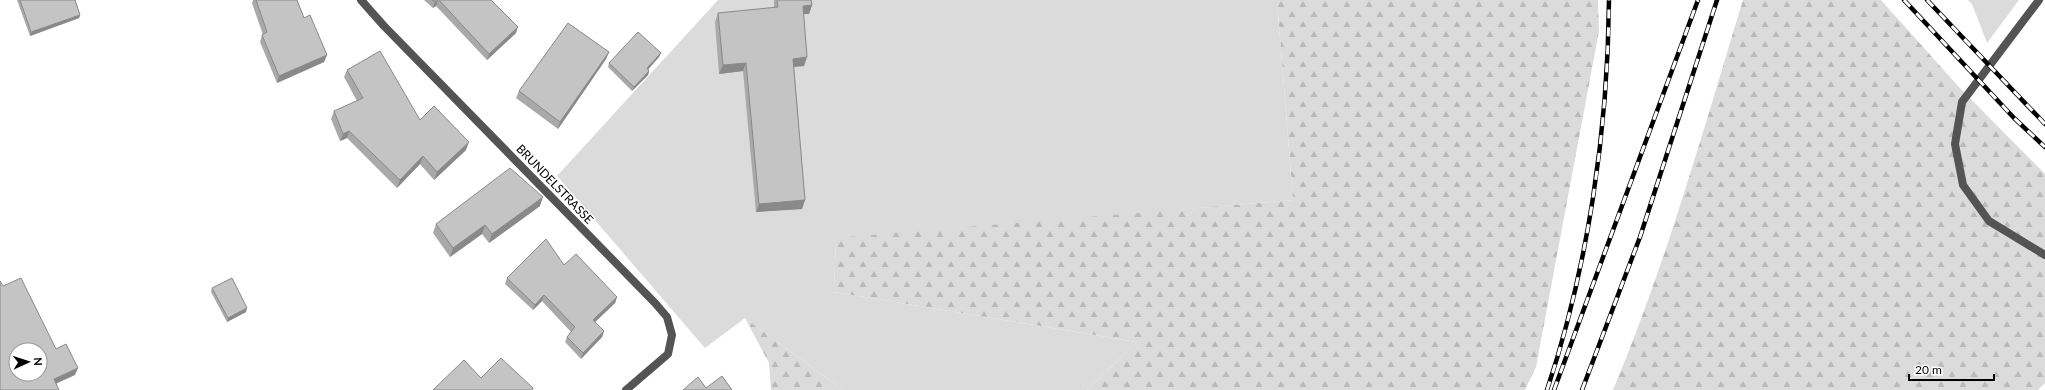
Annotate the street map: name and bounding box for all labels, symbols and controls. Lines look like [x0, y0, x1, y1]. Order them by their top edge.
street label: BRUNDELSTRASSE [513, 141, 597, 227]
north arrow [8, 342, 48, 382]
scale bar [1909, 356, 1994, 382]
text: N [32, 357, 45, 366]
text: 20 m [1915, 362, 1942, 377]

